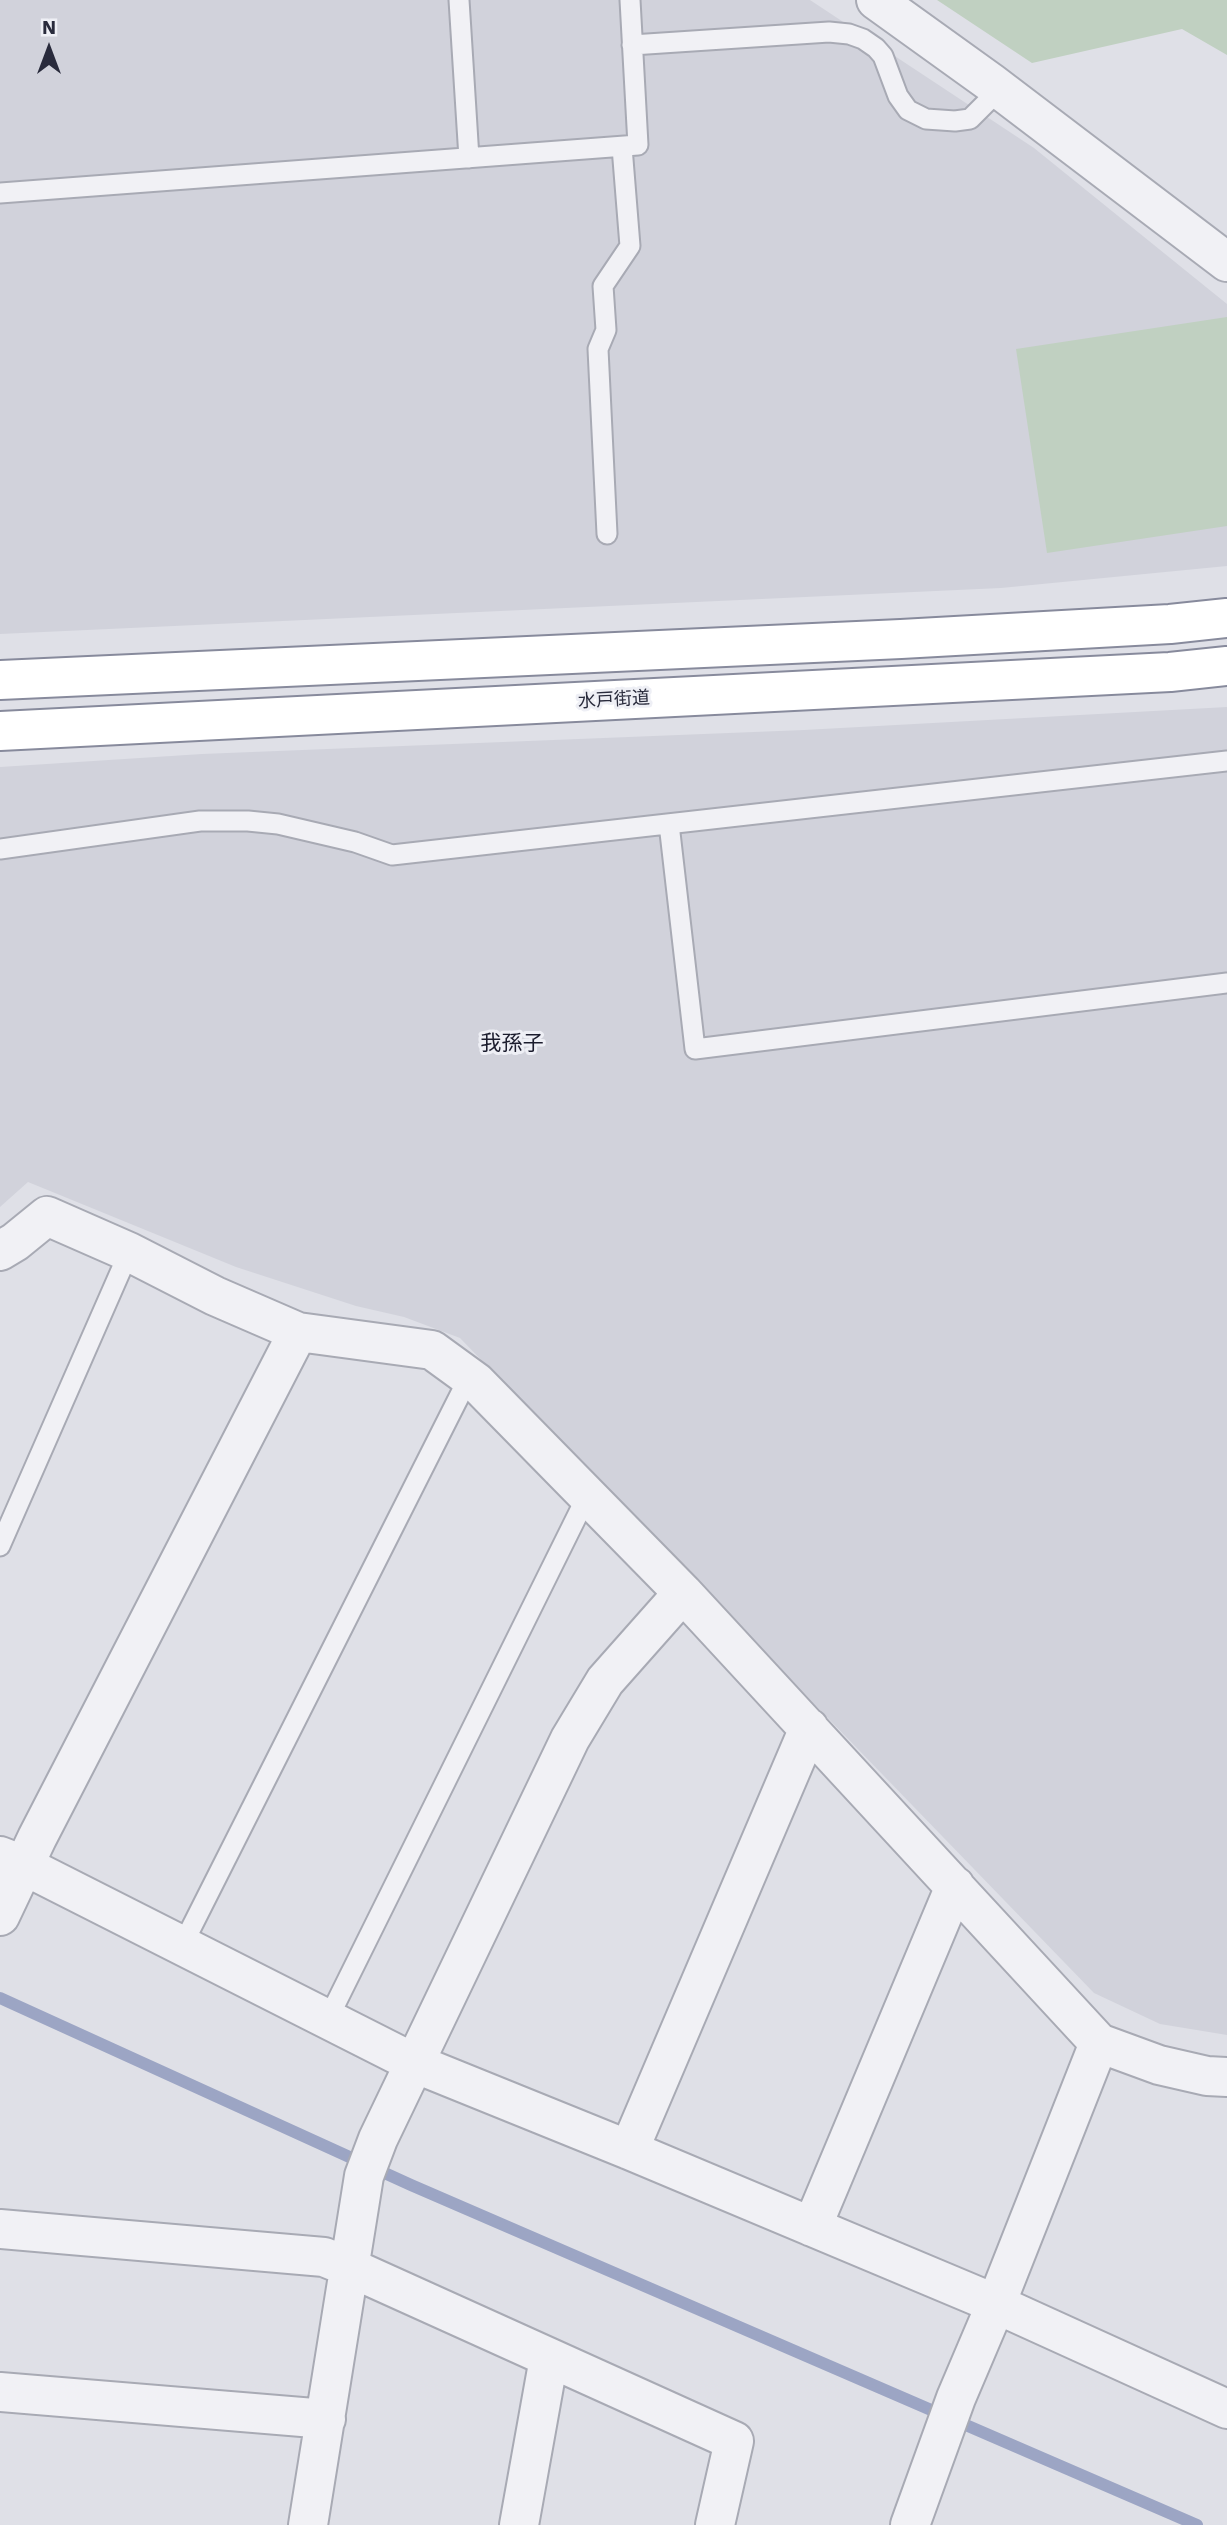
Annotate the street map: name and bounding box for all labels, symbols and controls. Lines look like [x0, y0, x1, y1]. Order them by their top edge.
north arrow [14, 14, 84, 84]
text: N [42, 16, 56, 39]
street label: 水戸街道 [577, 687, 651, 713]
district label: 我孫子 [481, 1031, 543, 1057]

